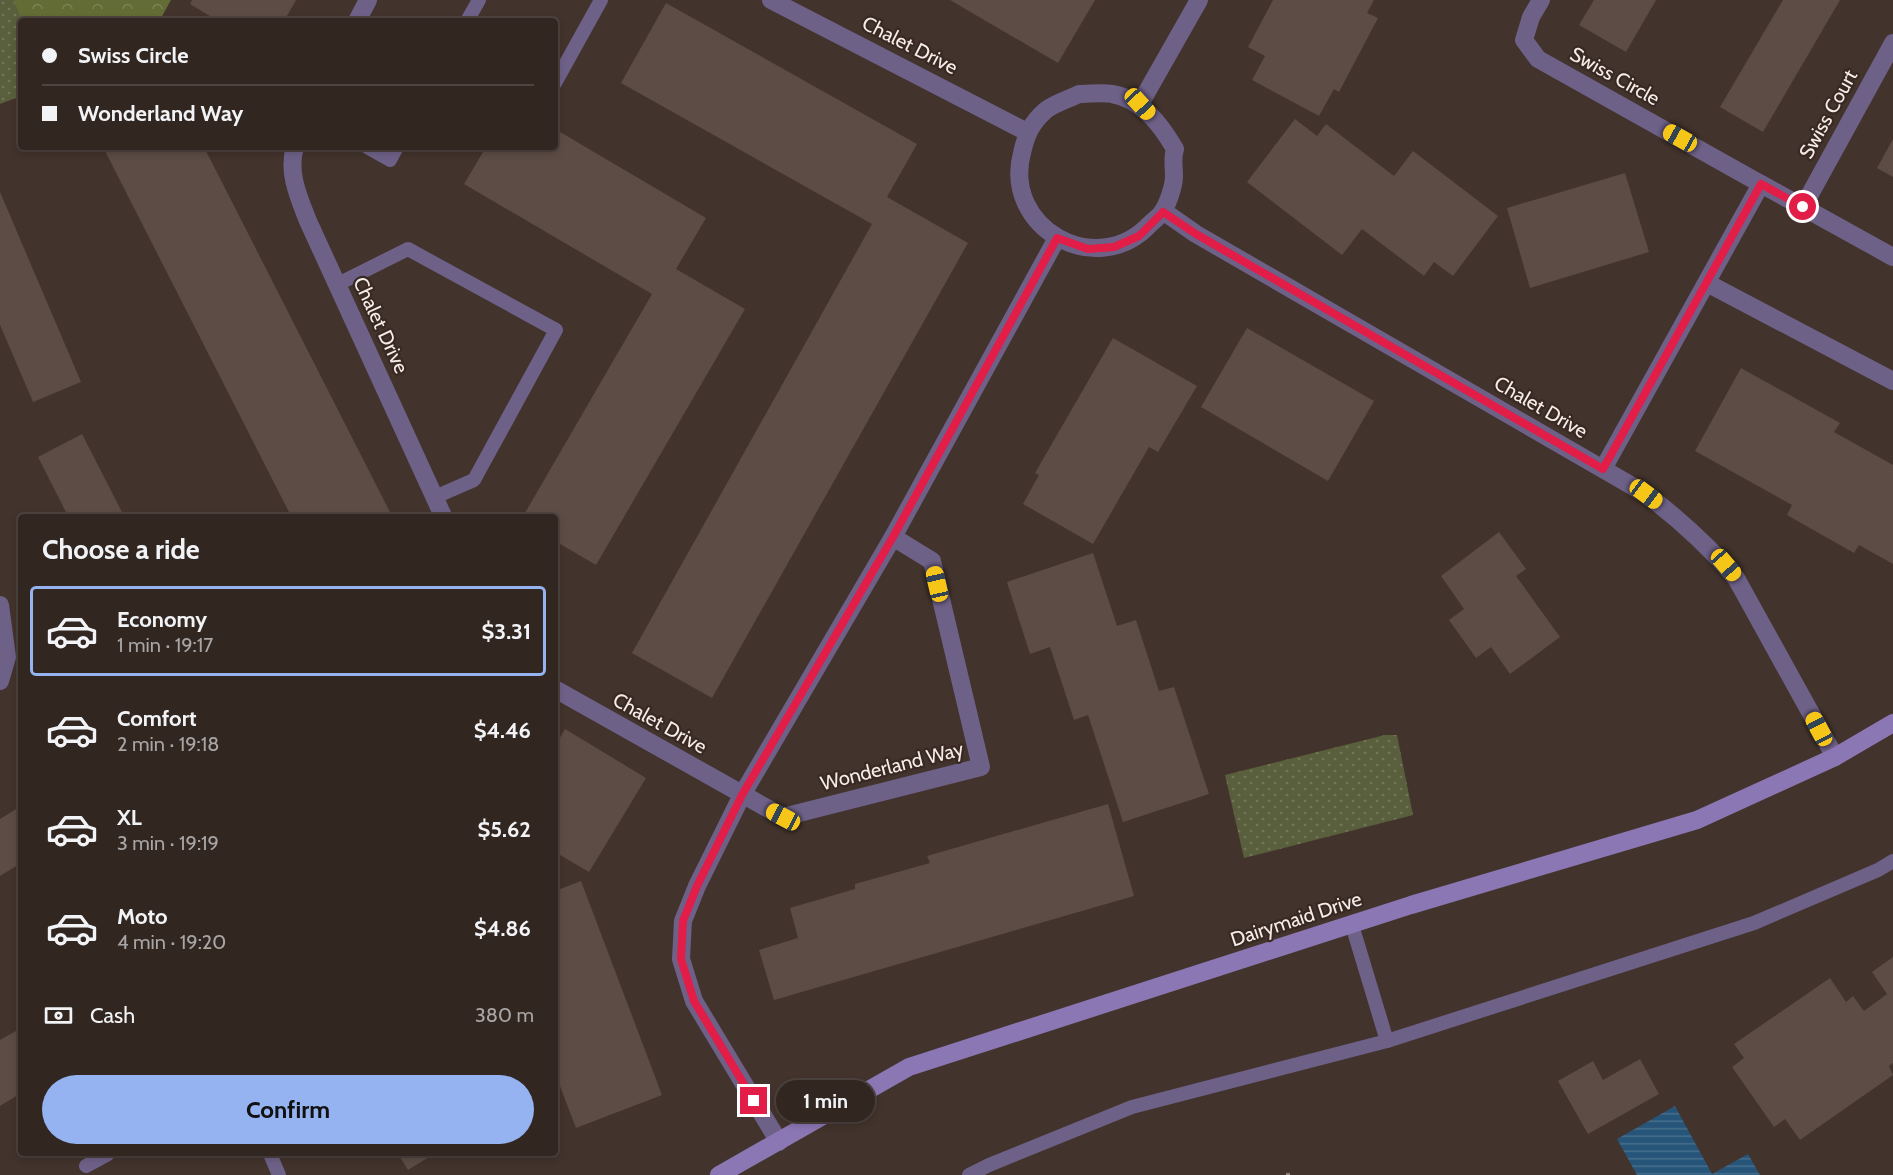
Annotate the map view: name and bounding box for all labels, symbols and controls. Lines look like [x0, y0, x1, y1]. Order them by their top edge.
street label: Chalet Drive [858, 11, 962, 79]
text: Swiss Circle [78, 42, 189, 69]
street label: Swiss Circle [1566, 42, 1664, 110]
street label: Swiss Court [1794, 65, 1862, 163]
car [1121, 85, 1159, 123]
text: Wonderland Way [78, 100, 243, 127]
car [1660, 121, 1700, 155]
route start [1789, 193, 1816, 220]
street label: Chalet Drive [348, 273, 414, 377]
street label: Chalet Drive [1490, 371, 1592, 443]
car [1626, 476, 1666, 512]
text: Choose a ride [42, 533, 200, 566]
car [1707, 546, 1745, 584]
car [924, 564, 950, 604]
icon: car [45, 604, 99, 658]
text: Economy [117, 606, 207, 633]
text: $3.31 [482, 618, 531, 645]
text: 1 min · 19:17 [117, 633, 213, 657]
street label: Chalet Drive [609, 687, 711, 759]
icon: car [45, 703, 99, 757]
text: Comfort [117, 705, 196, 732]
car [1803, 709, 1835, 749]
text: $4.46 [474, 717, 531, 744]
text: 2 min · 19:18 [117, 732, 219, 756]
street label: Wonderland Way [818, 737, 966, 795]
car [763, 801, 803, 833]
icon: car [45, 802, 99, 856]
text: XL [117, 804, 142, 831]
text: $5.62 [478, 816, 531, 843]
text: 3 min · 19:19 [117, 831, 219, 855]
street label: Dairymaid Drive [1227, 886, 1365, 952]
icon: car [45, 901, 99, 955]
text: Moto [117, 903, 168, 930]
text: $4.86 [474, 915, 531, 942]
text: 4 min · 19:20 [117, 930, 226, 954]
icon: cash [42, 999, 75, 1032]
text: Cash [90, 1002, 135, 1029]
text: 380 m [475, 1003, 534, 1027]
button: Confirm [42, 1075, 534, 1144]
callout: 1 min [775, 1080, 874, 1122]
route end [740, 1087, 767, 1114]
text: 1 min [803, 1089, 848, 1113]

